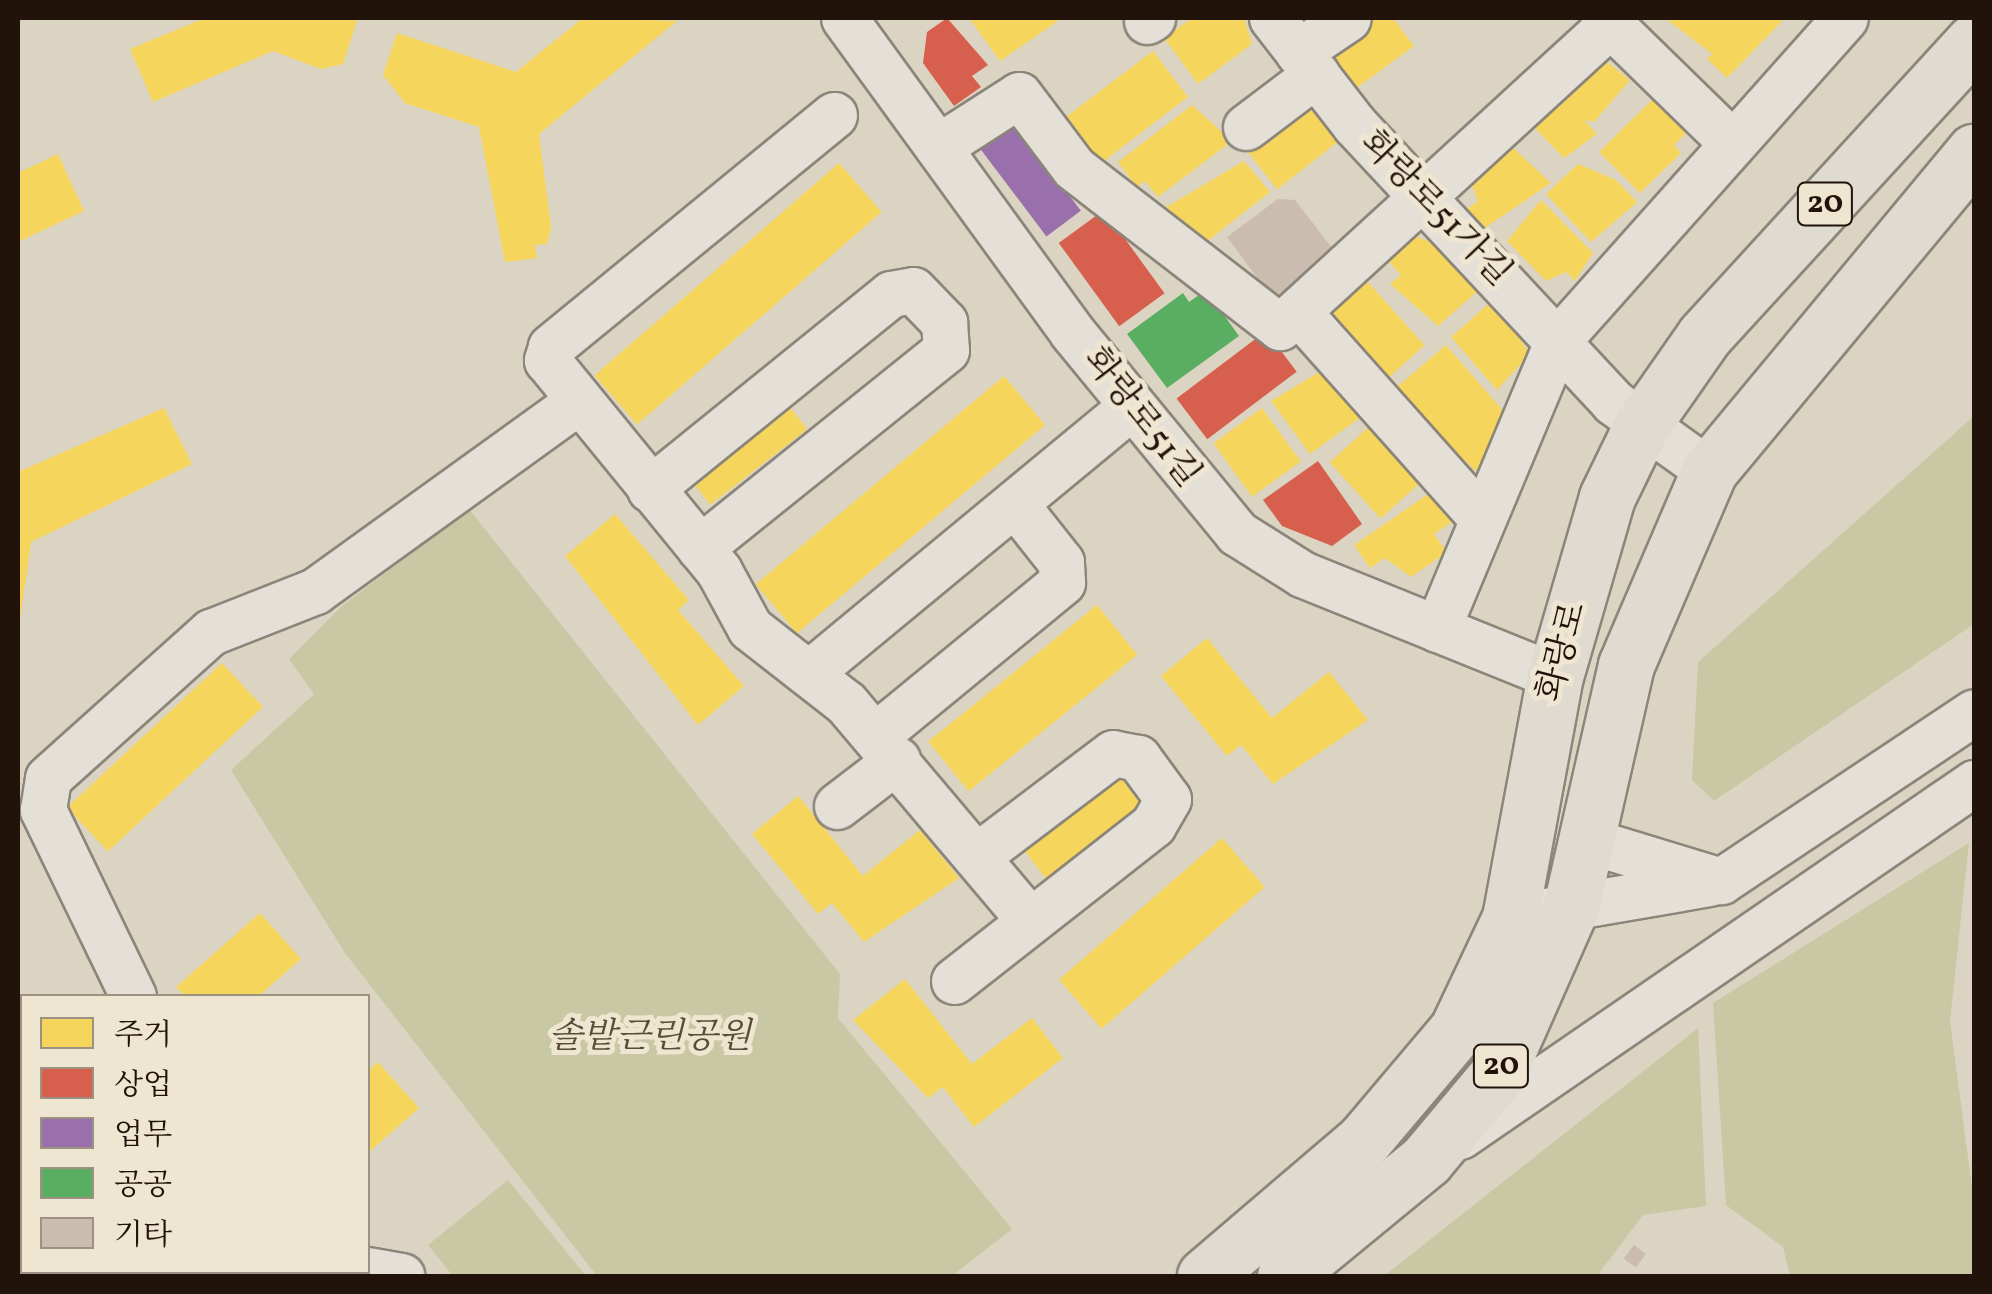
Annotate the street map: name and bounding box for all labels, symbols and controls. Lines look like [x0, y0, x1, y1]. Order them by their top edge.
street label: 화랑로51가길 [1351, 123, 1519, 295]
road number: 20 [1795, 177, 1855, 231]
street label: 화랑로51길 [1073, 340, 1209, 496]
street label: 화랑로 [1530, 598, 1596, 706]
legend [20, 994, 370, 1274]
text: 주거 [114, 1015, 172, 1057]
park label: 솔밭근린공원 [549, 1017, 751, 1059]
road number: 20 [1471, 1039, 1531, 1093]
text: 상업 [114, 1065, 172, 1107]
text: 업무 [114, 1115, 172, 1157]
text: 공공 [114, 1165, 172, 1207]
text: 기타 [114, 1215, 172, 1257]

